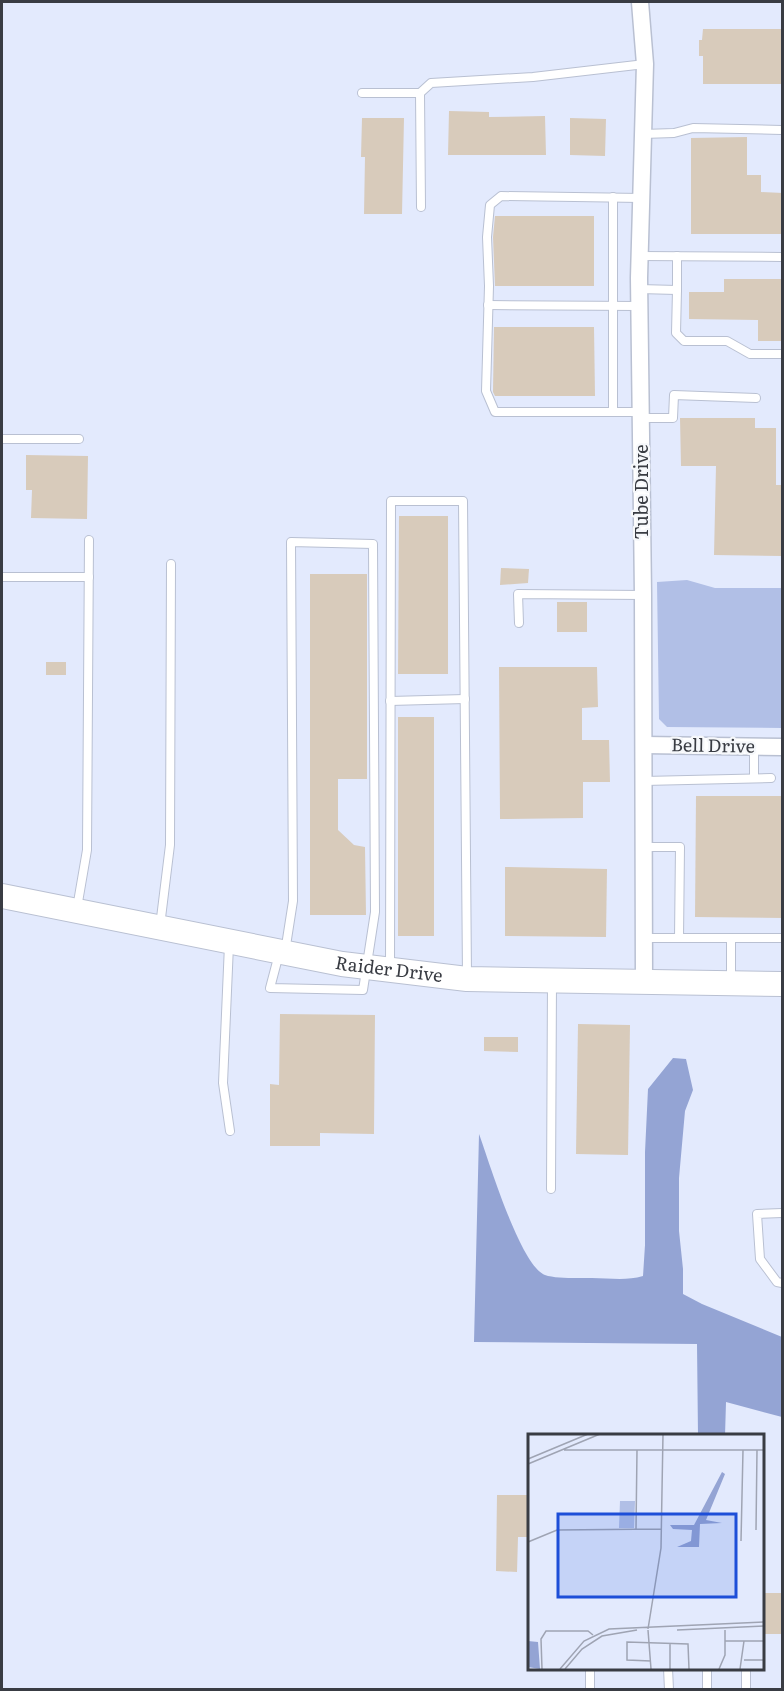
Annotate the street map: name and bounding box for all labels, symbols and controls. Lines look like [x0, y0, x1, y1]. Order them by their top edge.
street label: Tube Drive [627, 444, 654, 540]
street label: Bell Drive [671, 730, 755, 759]
street label: Raider Drive [333, 948, 444, 988]
inset map [528, 1434, 763, 1670]

